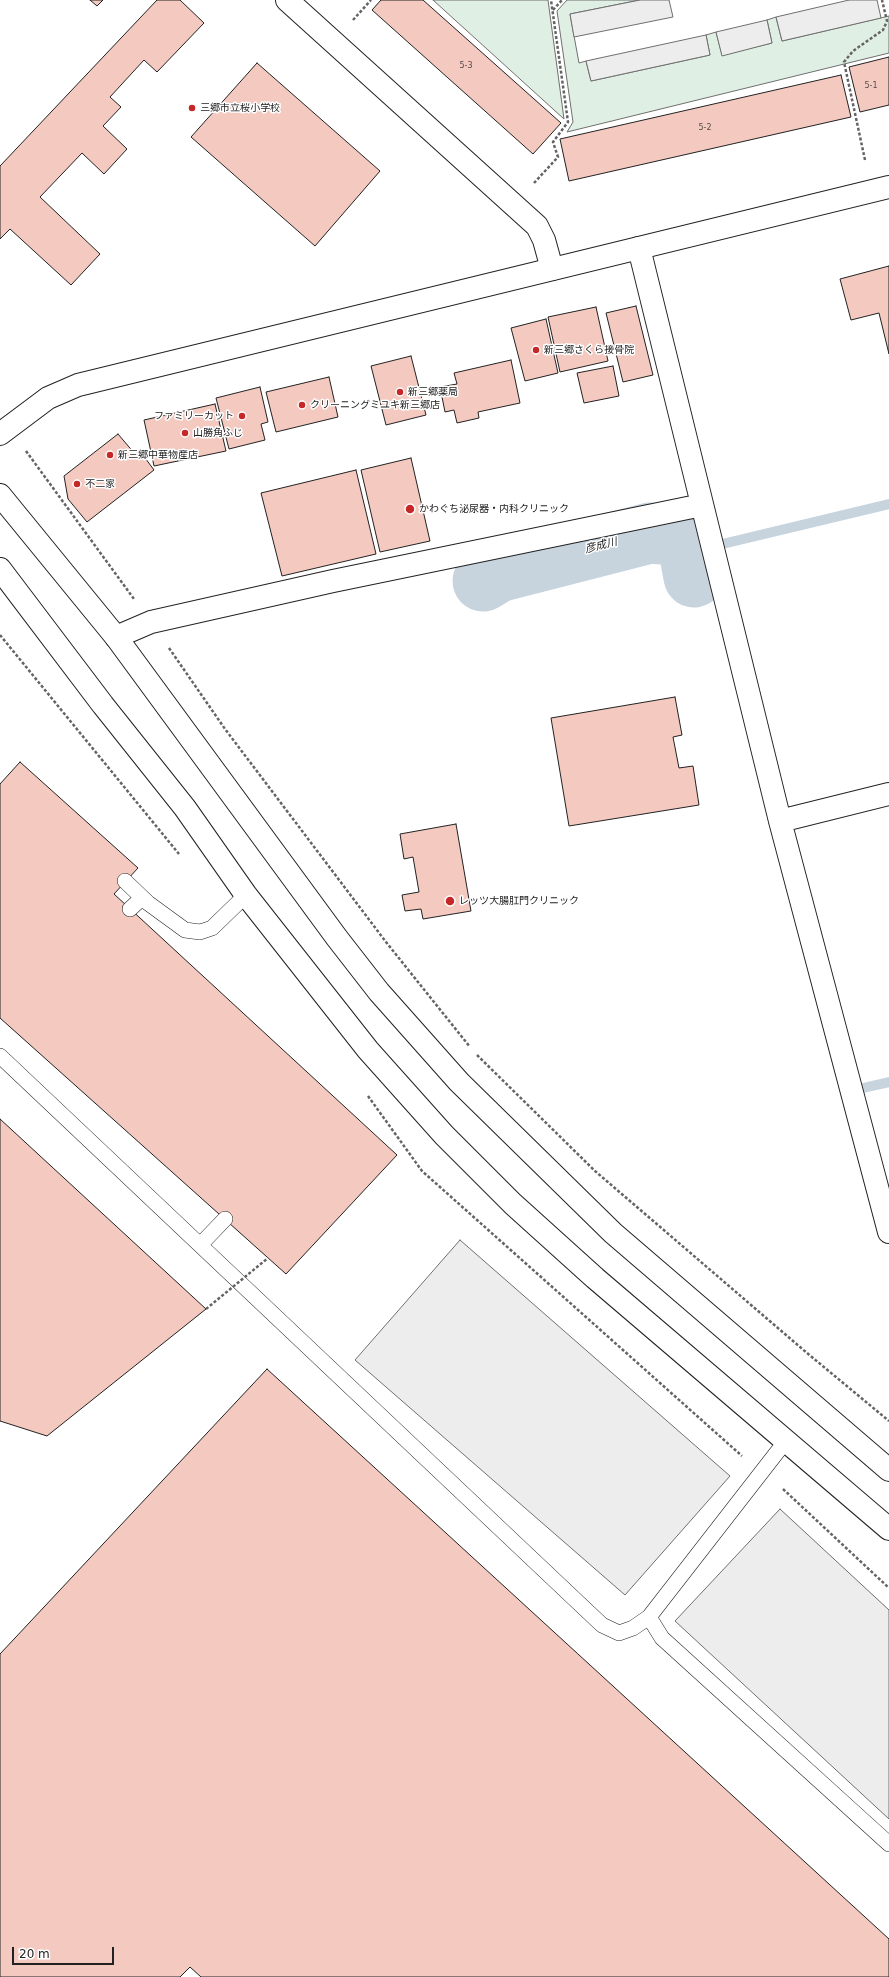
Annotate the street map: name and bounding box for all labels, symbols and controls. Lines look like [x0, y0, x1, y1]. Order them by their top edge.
house number: 5-3 [459, 61, 473, 71]
house number: 5-1 [864, 81, 878, 91]
place label: 三郷市立桜小学校 [200, 102, 280, 114]
marker: 三郷市立桜小学校 [187, 103, 197, 113]
house number: 5-2 [698, 123, 712, 133]
place label: 新三郷さくら接骨院 [544, 344, 634, 356]
marker: 新三郷さくら接骨院 [531, 345, 541, 355]
place label: 新三郷薬局 [408, 386, 458, 398]
marker: 新三郷薬局 [395, 387, 405, 397]
place label: クリーニングミユキ新三郷店 [310, 399, 440, 411]
marker: クリーニングミユキ新三郷店 [297, 400, 307, 410]
place label: ファミリーカット [154, 410, 234, 422]
marker: ファミリーカット [237, 411, 247, 421]
place label: 山勝角ふじ [193, 427, 243, 439]
marker: 山勝角ふじ [180, 428, 190, 438]
place label: 新三郷中華物産店 [118, 449, 198, 461]
marker: 新三郷中華物産店 [105, 450, 115, 460]
place label: 不二家 [85, 478, 115, 490]
marker: 不二家 [72, 479, 82, 489]
marker: かわぐち泌尿器・内科クリニック [404, 503, 416, 515]
place label: かわぐち泌尿器・内科クリニック [419, 503, 569, 515]
water label: 彦成川 [583, 536, 619, 556]
marker: レッツ大腸肛門クリニック [444, 895, 456, 907]
place label: レッツ大腸肛門クリニック [459, 895, 579, 907]
scale bar [14, 1939, 116, 1965]
text: 20 m [19, 1947, 50, 1961]

